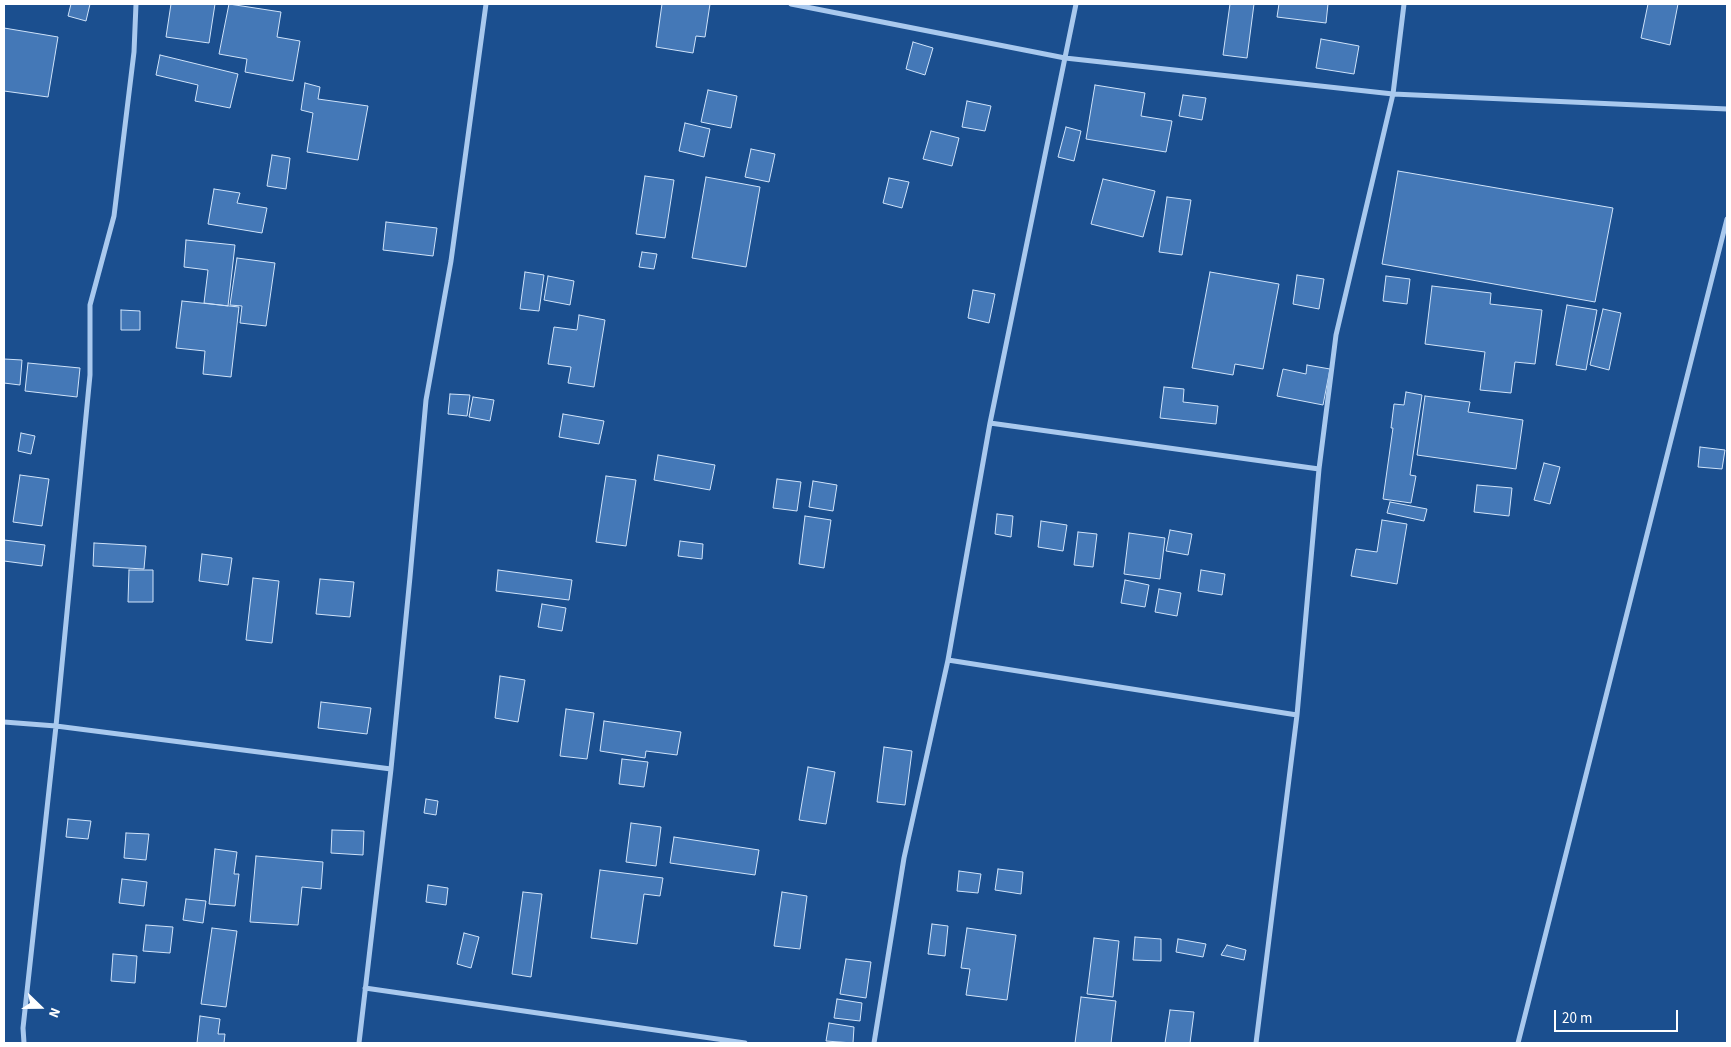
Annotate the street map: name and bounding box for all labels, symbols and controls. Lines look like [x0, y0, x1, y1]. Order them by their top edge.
north arrow [15, 982, 65, 1032]
scale bar [1556, 1000, 1680, 1032]
text: N [43, 1005, 65, 1021]
text: 20 m [1562, 1008, 1592, 1029]

